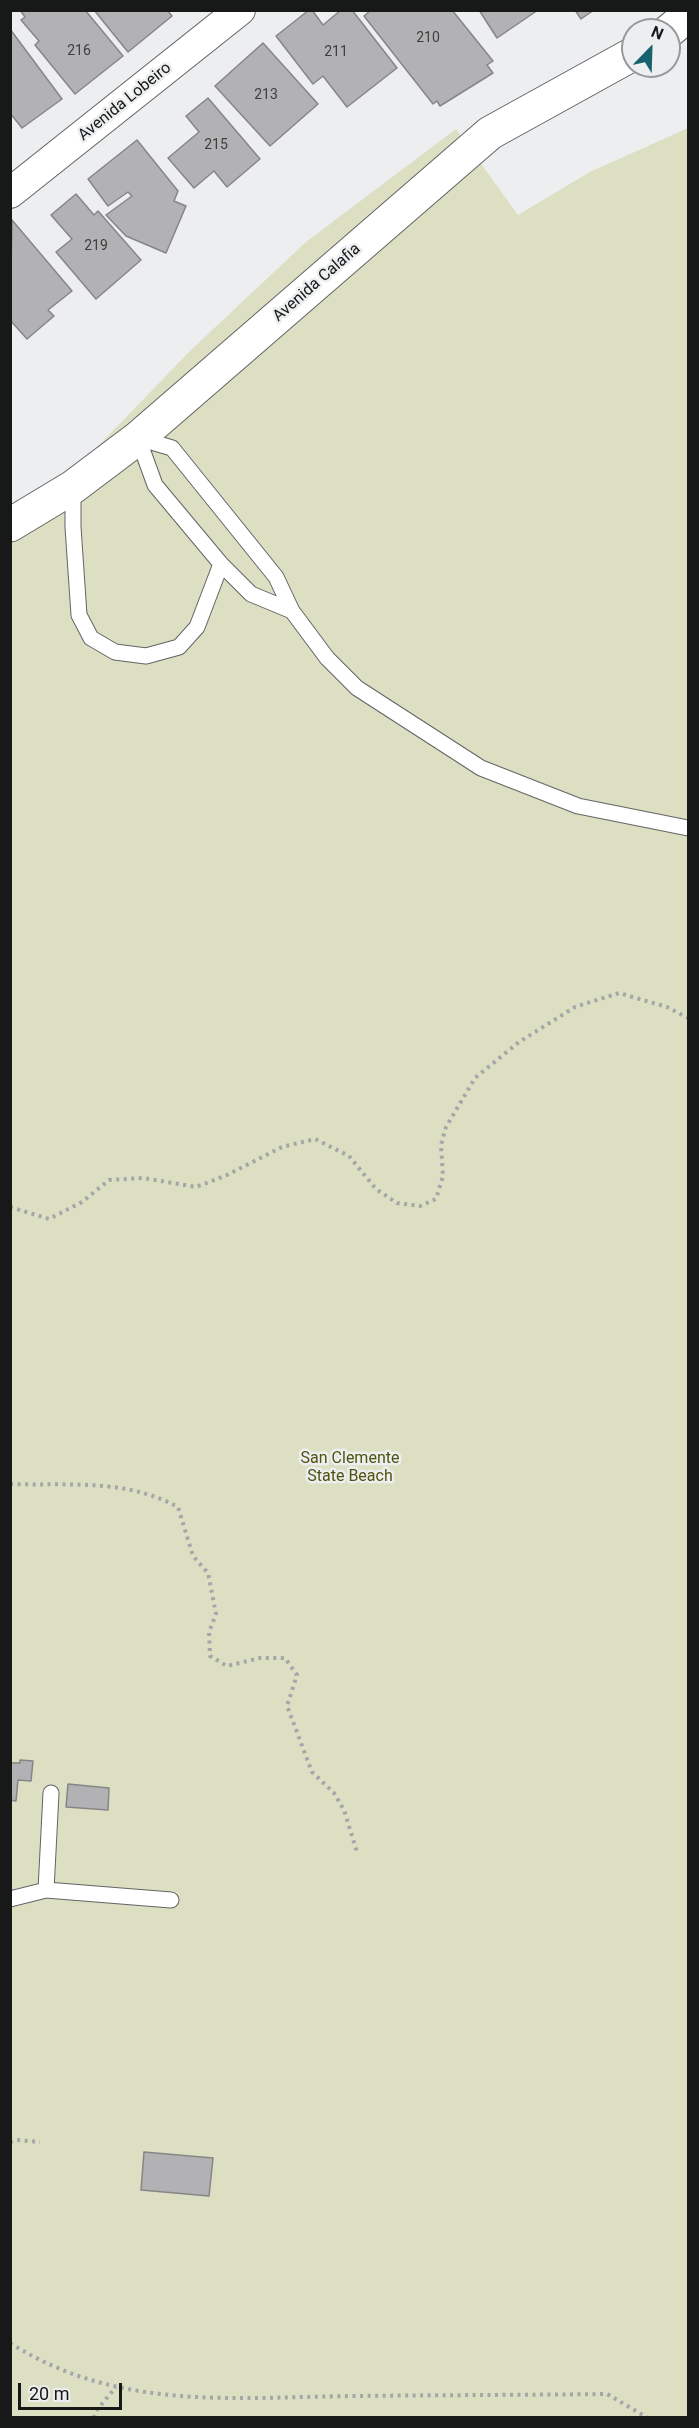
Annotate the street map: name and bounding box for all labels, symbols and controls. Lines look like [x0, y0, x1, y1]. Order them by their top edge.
north arrow [621, 18, 681, 78]
text: N [649, 22, 666, 44]
house number: 210 [416, 30, 440, 46]
house number: 216 [67, 43, 91, 59]
house number: 211 [324, 44, 348, 60]
street label: Avenida Lobeiro [75, 59, 175, 145]
house number: 213 [254, 87, 278, 103]
house number: 215 [204, 137, 228, 153]
house number: 219 [84, 238, 108, 254]
street label: Avenida Calafia [269, 240, 365, 326]
park label: San Clemente State Beach [301, 1449, 399, 1487]
scale bar [21, 2371, 124, 2409]
text: 20 m [29, 2383, 69, 2404]

